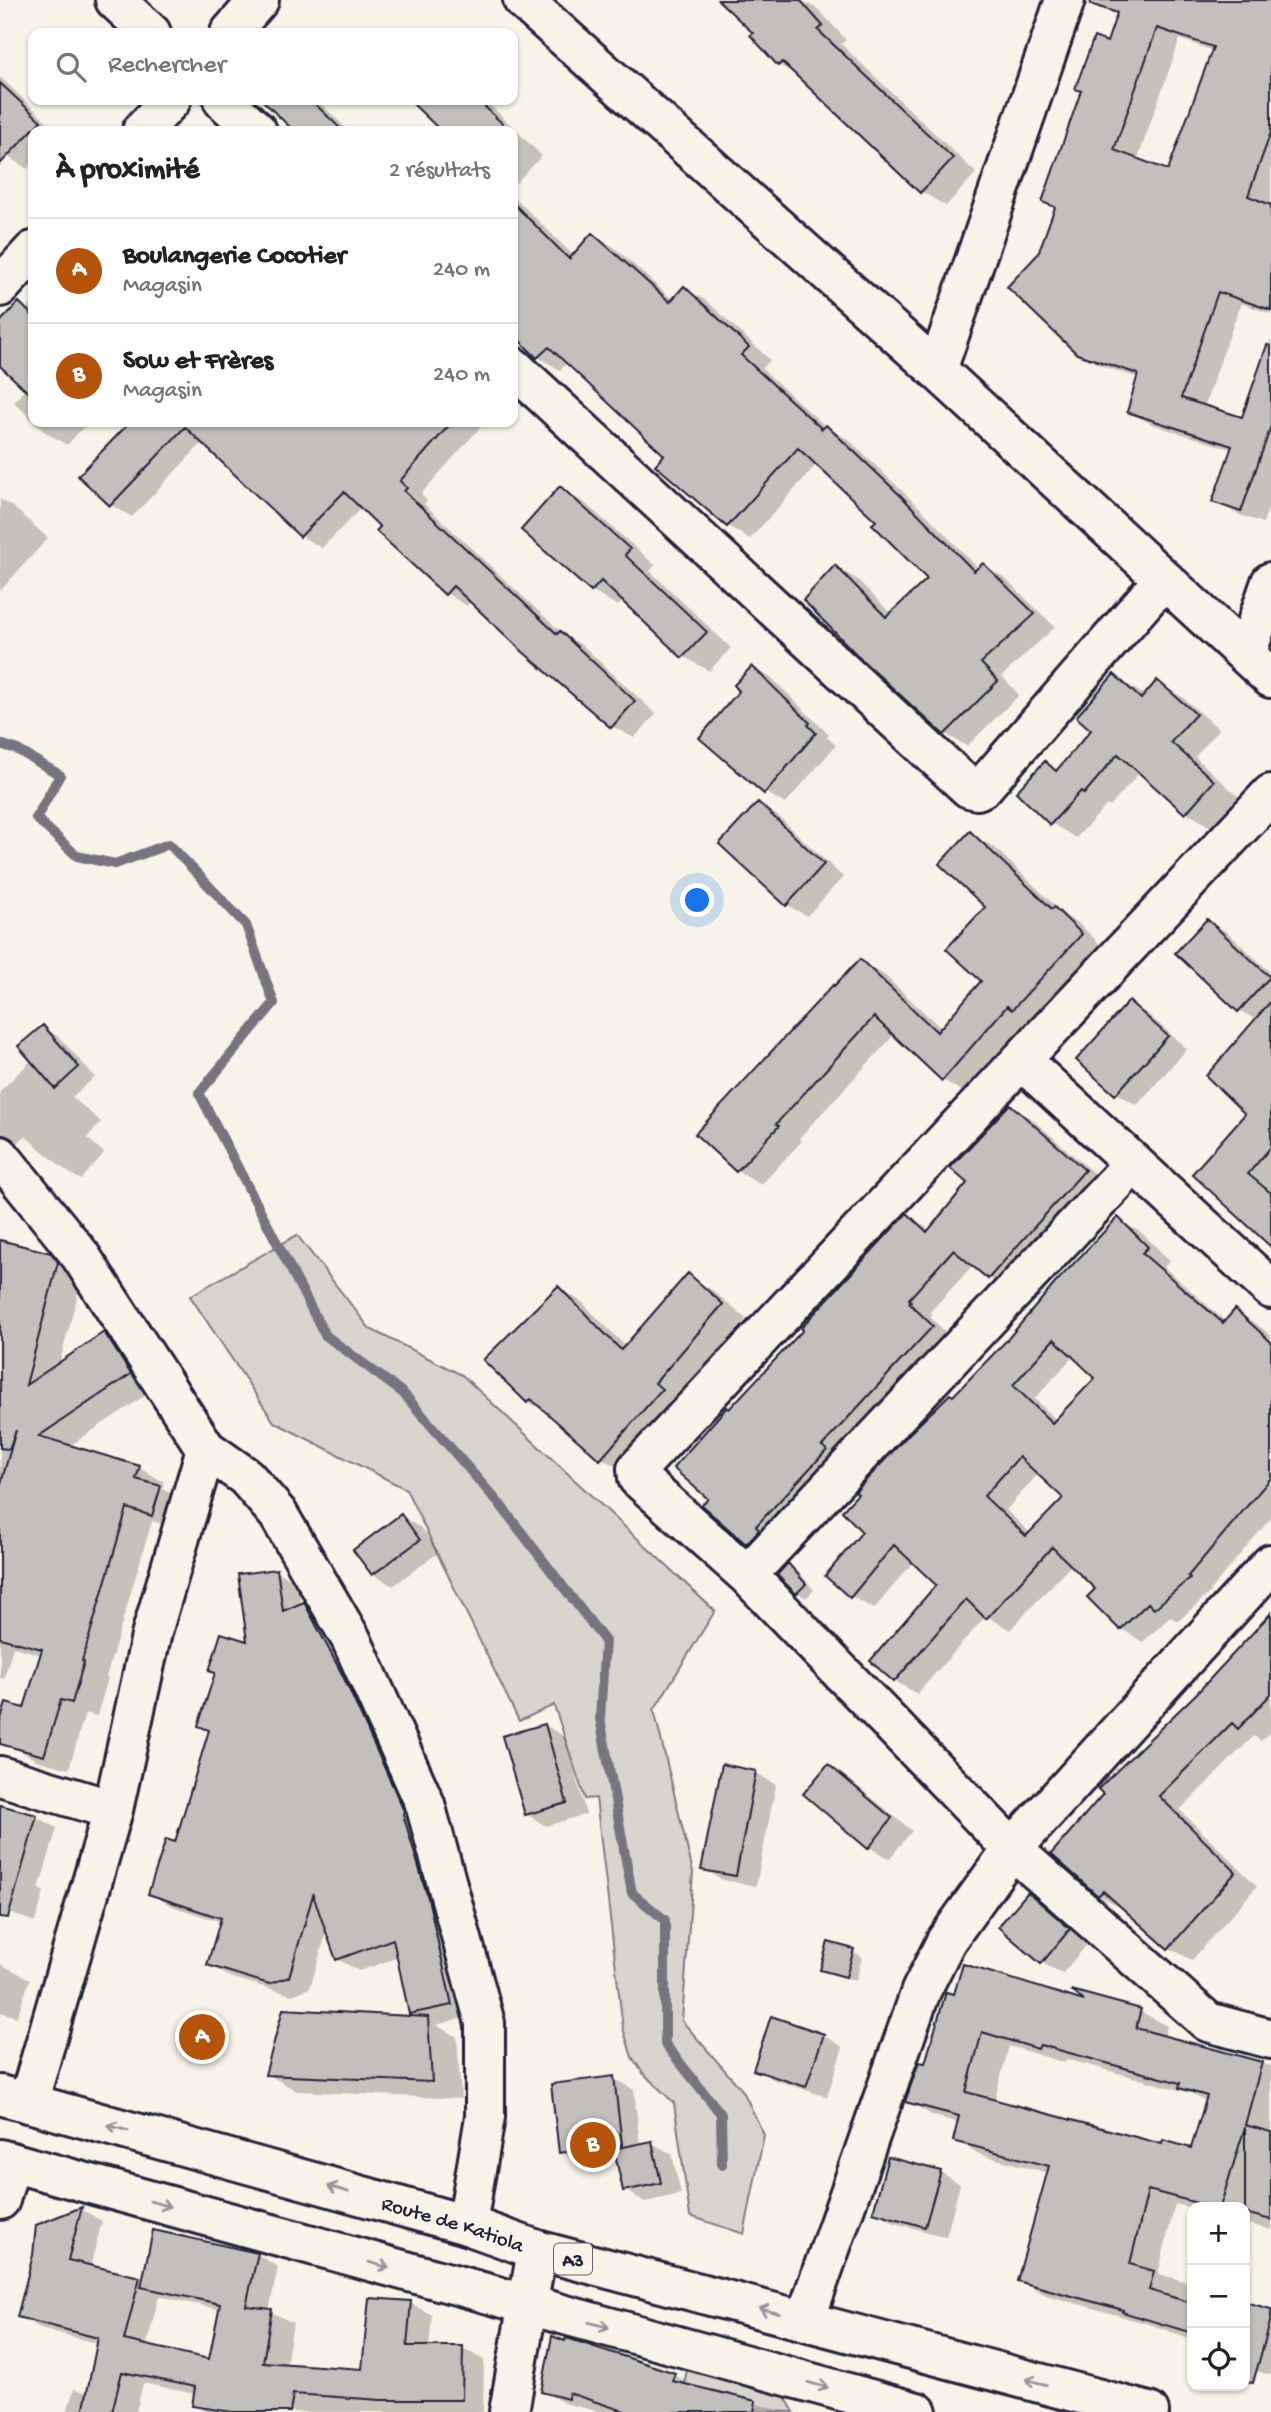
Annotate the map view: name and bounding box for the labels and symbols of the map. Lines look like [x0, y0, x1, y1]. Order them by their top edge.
your location [680, 883, 714, 917]
pin: A [179, 2011, 225, 2063]
pin: B [570, 2119, 616, 2171]
one-way arrow [108, 2121, 130, 2134]
one-way arrow [327, 2182, 349, 2195]
street label: Route de Katiola [378, 2193, 528, 2261]
one-way arrow [148, 2198, 171, 2211]
road number: A3 [554, 2244, 592, 2274]
one-way arrow [368, 2259, 390, 2272]
one-way arrow [758, 2304, 780, 2317]
one-way arrow [587, 2320, 609, 2333]
one-way arrow [1025, 2375, 1048, 2388]
one-way arrow [806, 2379, 829, 2392]

